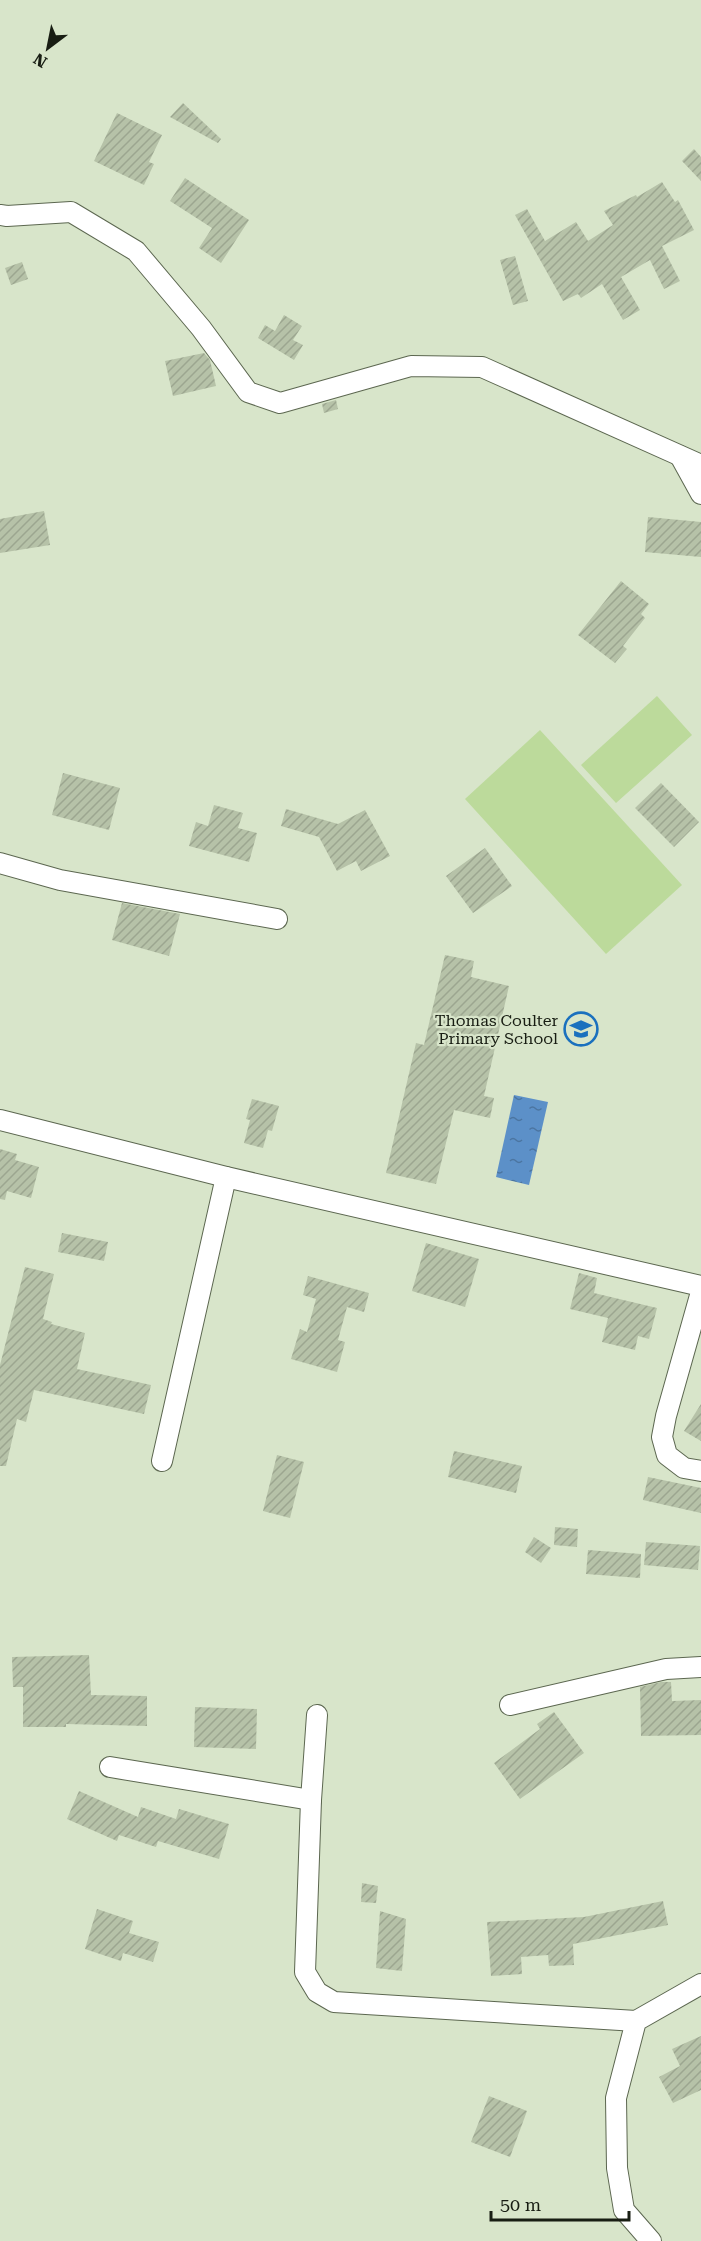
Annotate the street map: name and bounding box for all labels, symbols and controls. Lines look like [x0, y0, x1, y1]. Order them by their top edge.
north arrow [18, 18, 78, 78]
text: N [30, 49, 51, 72]
place label: Thomas Coulter Primary School [435, 1011, 558, 1048]
school or university icon: Thomas Coulter Primary School [563, 1011, 599, 1047]
scale bar [491, 2184, 629, 2222]
text: 50 m [500, 2194, 541, 2215]

